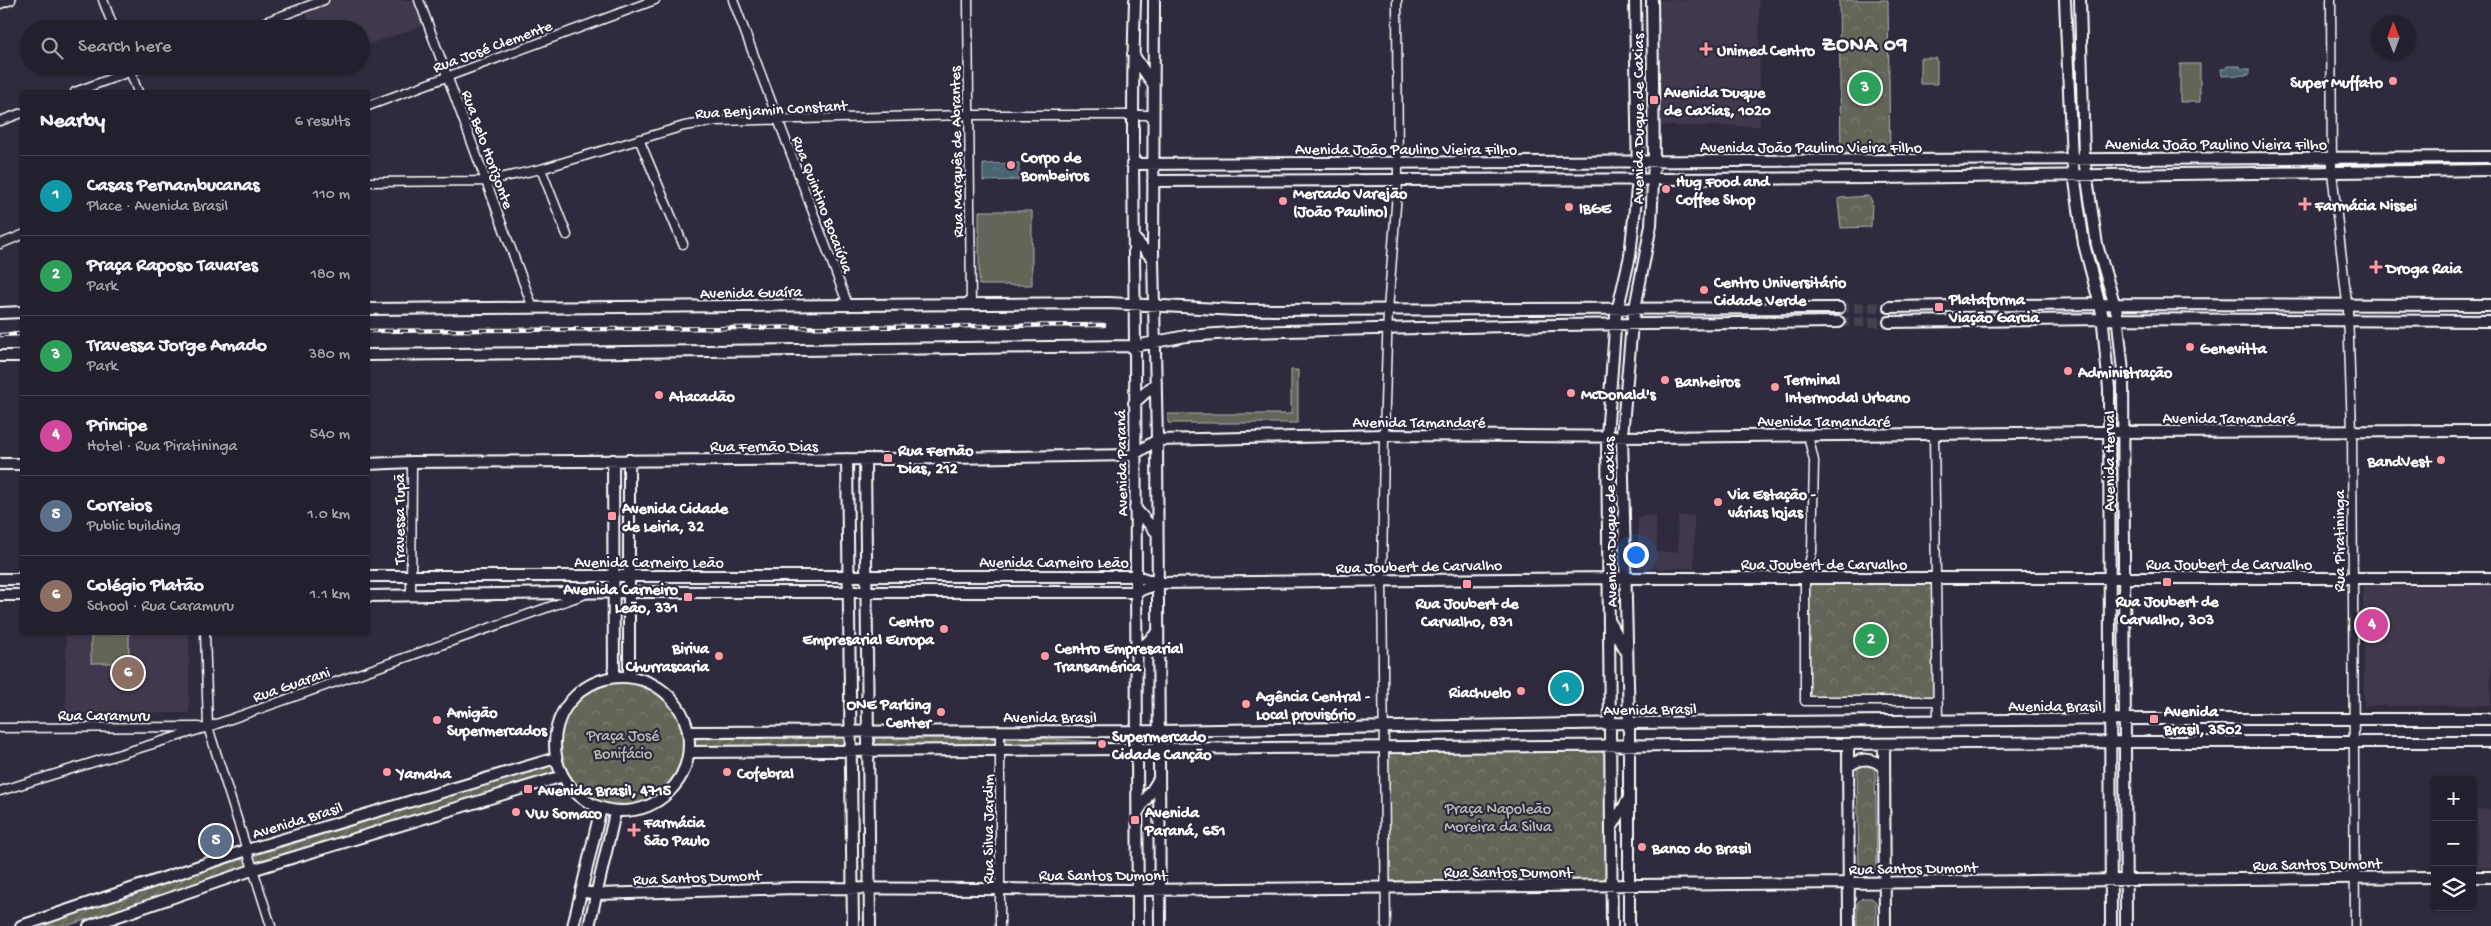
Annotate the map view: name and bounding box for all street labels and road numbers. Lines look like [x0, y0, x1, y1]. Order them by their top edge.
street label: Rua José Clemente [431, 18, 556, 79]
street label: Avenida Duque de Caxias [1631, 33, 1650, 204]
street label: Rua Marquês de Abrantes [947, 65, 969, 238]
street label: Rua Belo Horizonte [455, 88, 516, 213]
street label: Rua Benjamin Constant [695, 98, 849, 125]
street label: Rua Quintino Bocaiúva [786, 134, 856, 278]
street label: Avenida João Paulino Vieira Filho [2105, 137, 2327, 156]
street label: Avenida João Paulino Vieira Filho [1700, 140, 1922, 159]
street label: Avenida João Paulino Vieira Filho [1295, 142, 1517, 161]
street label: Avenida Guaíra [700, 284, 804, 305]
street label: Avenida Paraná [1113, 408, 1134, 516]
street label: Avenida Herval [2102, 411, 2121, 511]
street label: Avenida Tamandaré [2163, 411, 2296, 430]
street label: Avenida Tamandaré [1758, 414, 1891, 433]
street label: Avenida Tamandaré [1353, 415, 1486, 434]
street label: Avenida Duque de Caxias [1601, 435, 1623, 607]
street label: Rua Fernão Dias [710, 439, 819, 458]
street label: Travessa Tupã [392, 472, 411, 565]
street label: Rua Piratininga [2332, 489, 2351, 592]
street label: Avenida Carneiro Leão [574, 555, 724, 574]
street label: Avenida Carneiro Leão [979, 555, 1129, 574]
street label: Rua Joubert de Carvalho [1741, 557, 1907, 576]
street label: Rua Joubert de Carvalho [2146, 557, 2312, 576]
street label: Rua Joubert de Carvalho [1336, 558, 1502, 579]
street label: Rua Guarani [251, 664, 333, 708]
street label: Avenida Brasil [2008, 699, 2102, 718]
street label: Avenida Brasil [1603, 701, 1697, 722]
street label: Rua Caramuru [58, 708, 151, 727]
street label: Avenida Brasil [1003, 710, 1097, 729]
street label: Rua Silva Jardim [981, 773, 1000, 884]
street label: Avenida Brasil [251, 800, 346, 845]
street label: Rua Santos Dumont [2253, 856, 2383, 877]
street label: Rua Santos Dumont [1849, 860, 1979, 881]
street label: Rua Santos Dumont [1444, 865, 1574, 884]
street label: Rua Santos Dumont [632, 868, 763, 891]
street label: Rua Santos Dumont [1039, 868, 1169, 887]

